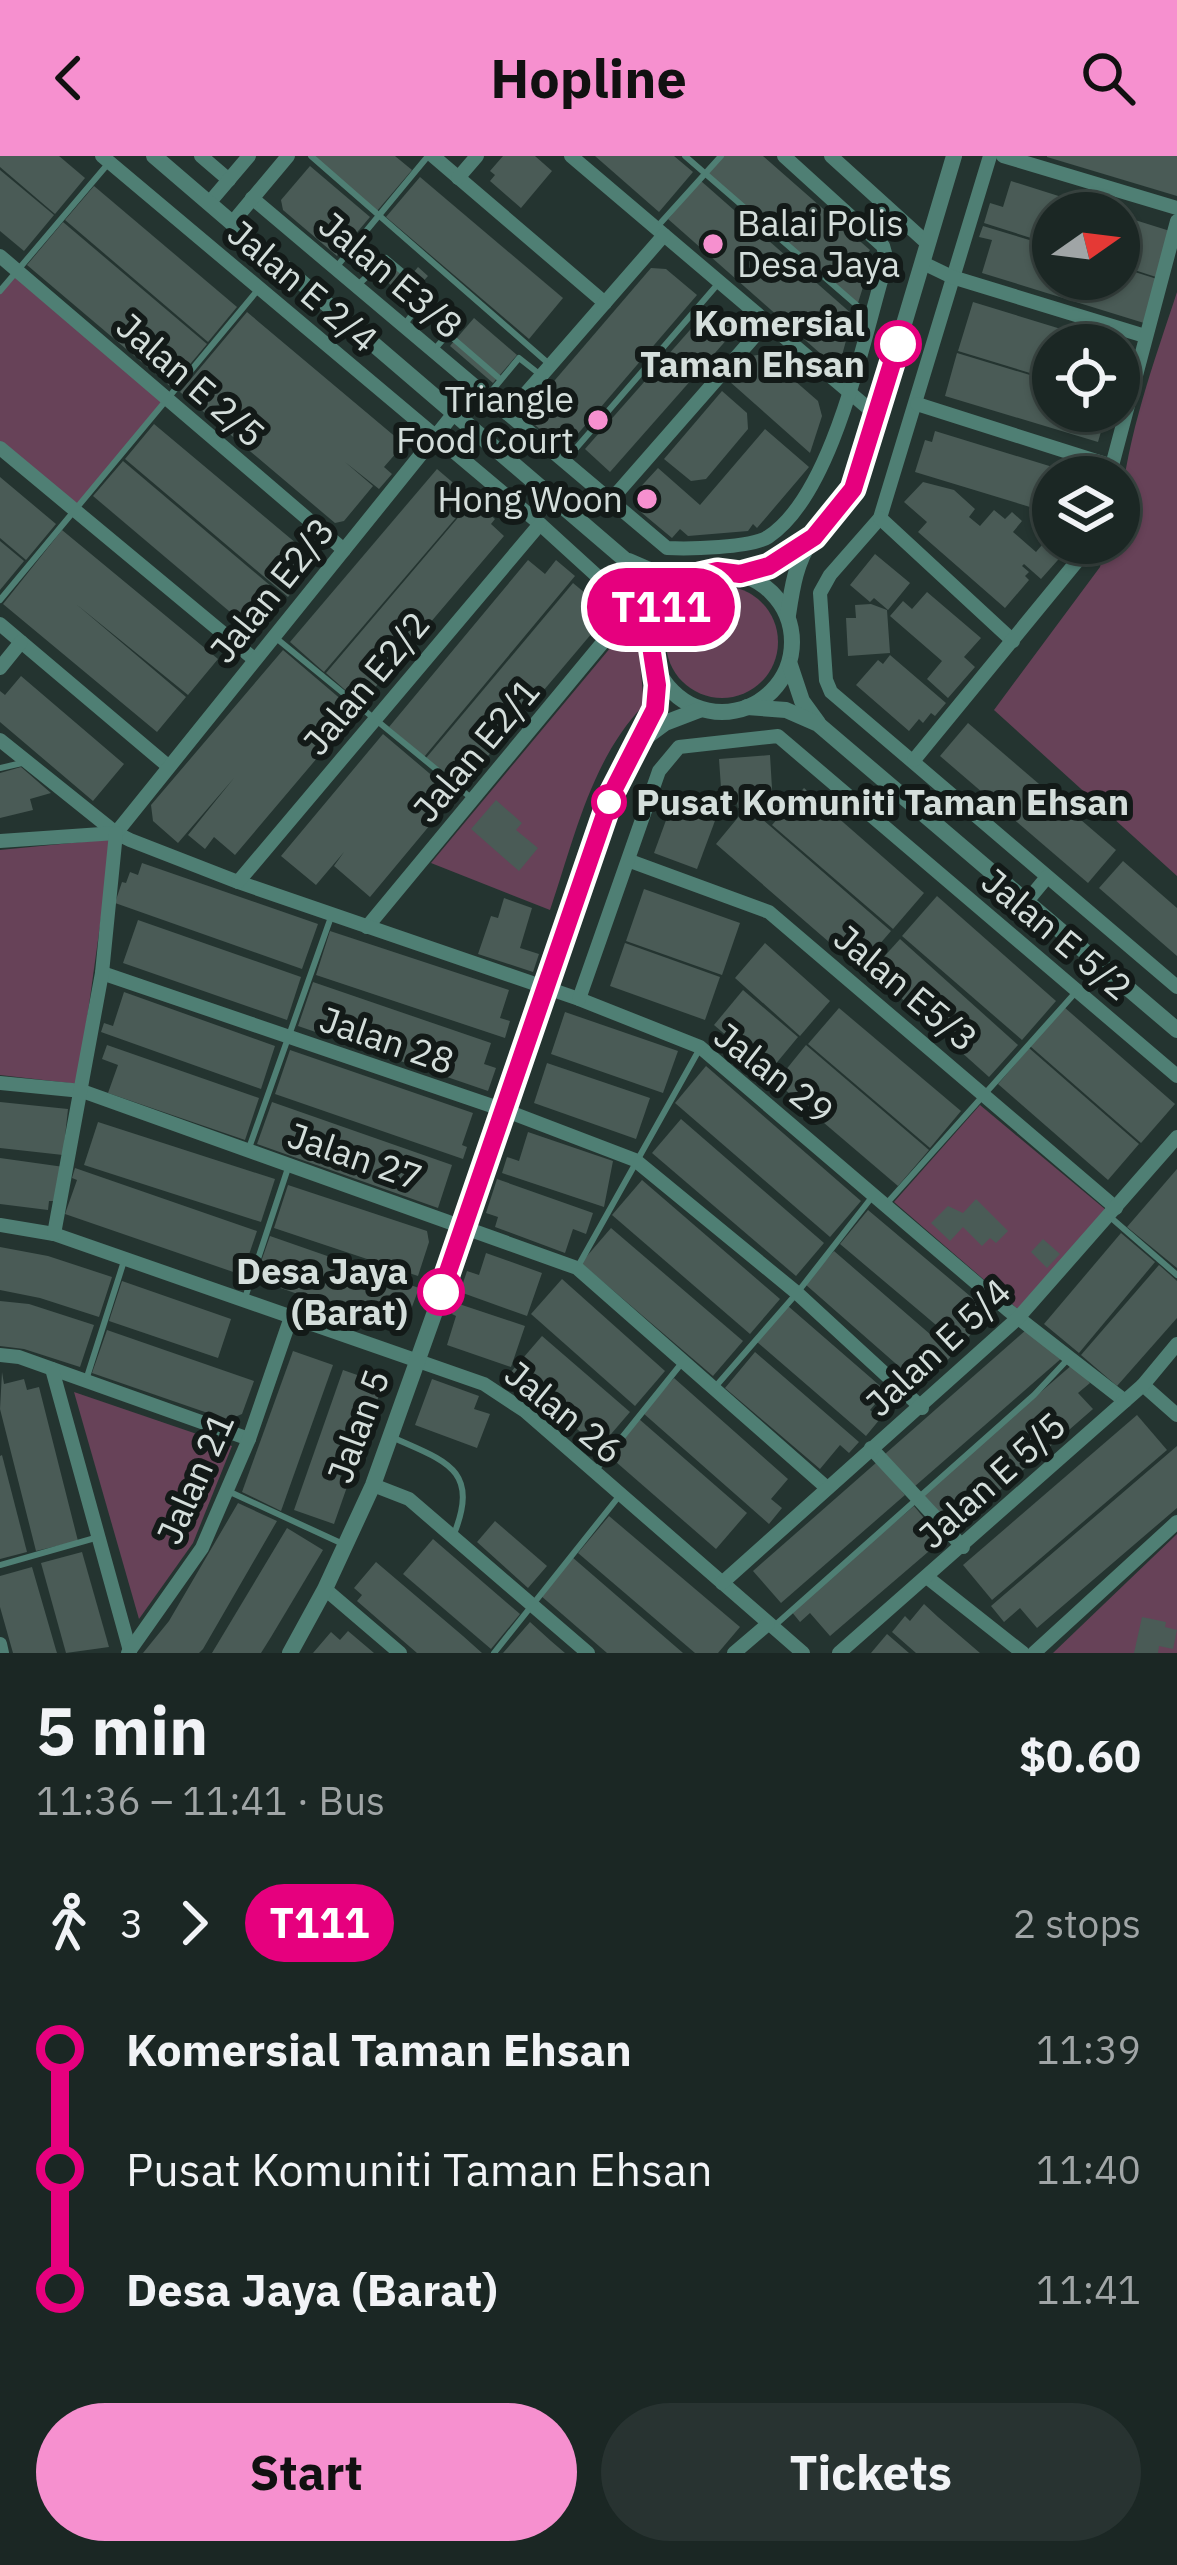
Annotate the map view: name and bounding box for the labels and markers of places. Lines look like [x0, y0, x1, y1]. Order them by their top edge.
place label: Balai Polis Desa Jaya [737, 199, 904, 287]
marker: Balai Polis Desa Jaya [700, 231, 726, 257]
place label: Komersial Taman Ehsan [640, 299, 865, 387]
marker: Komersial Taman Ehsan [876, 322, 920, 366]
place label: Triangle Food Court [396, 375, 574, 463]
marker: Triangle Food Court [585, 407, 611, 433]
place label: Hong Woon [437, 475, 623, 522]
marker: Hong Woon [634, 486, 660, 512]
place label: Pusat Komuniti Taman Ehsan [636, 778, 1129, 825]
marker: Pusat Komuniti Taman Ehsan [593, 786, 625, 818]
place label: Desa Jaya (Barat) [236, 1247, 408, 1335]
marker: Desa Jaya (Barat) [419, 1270, 463, 1314]

